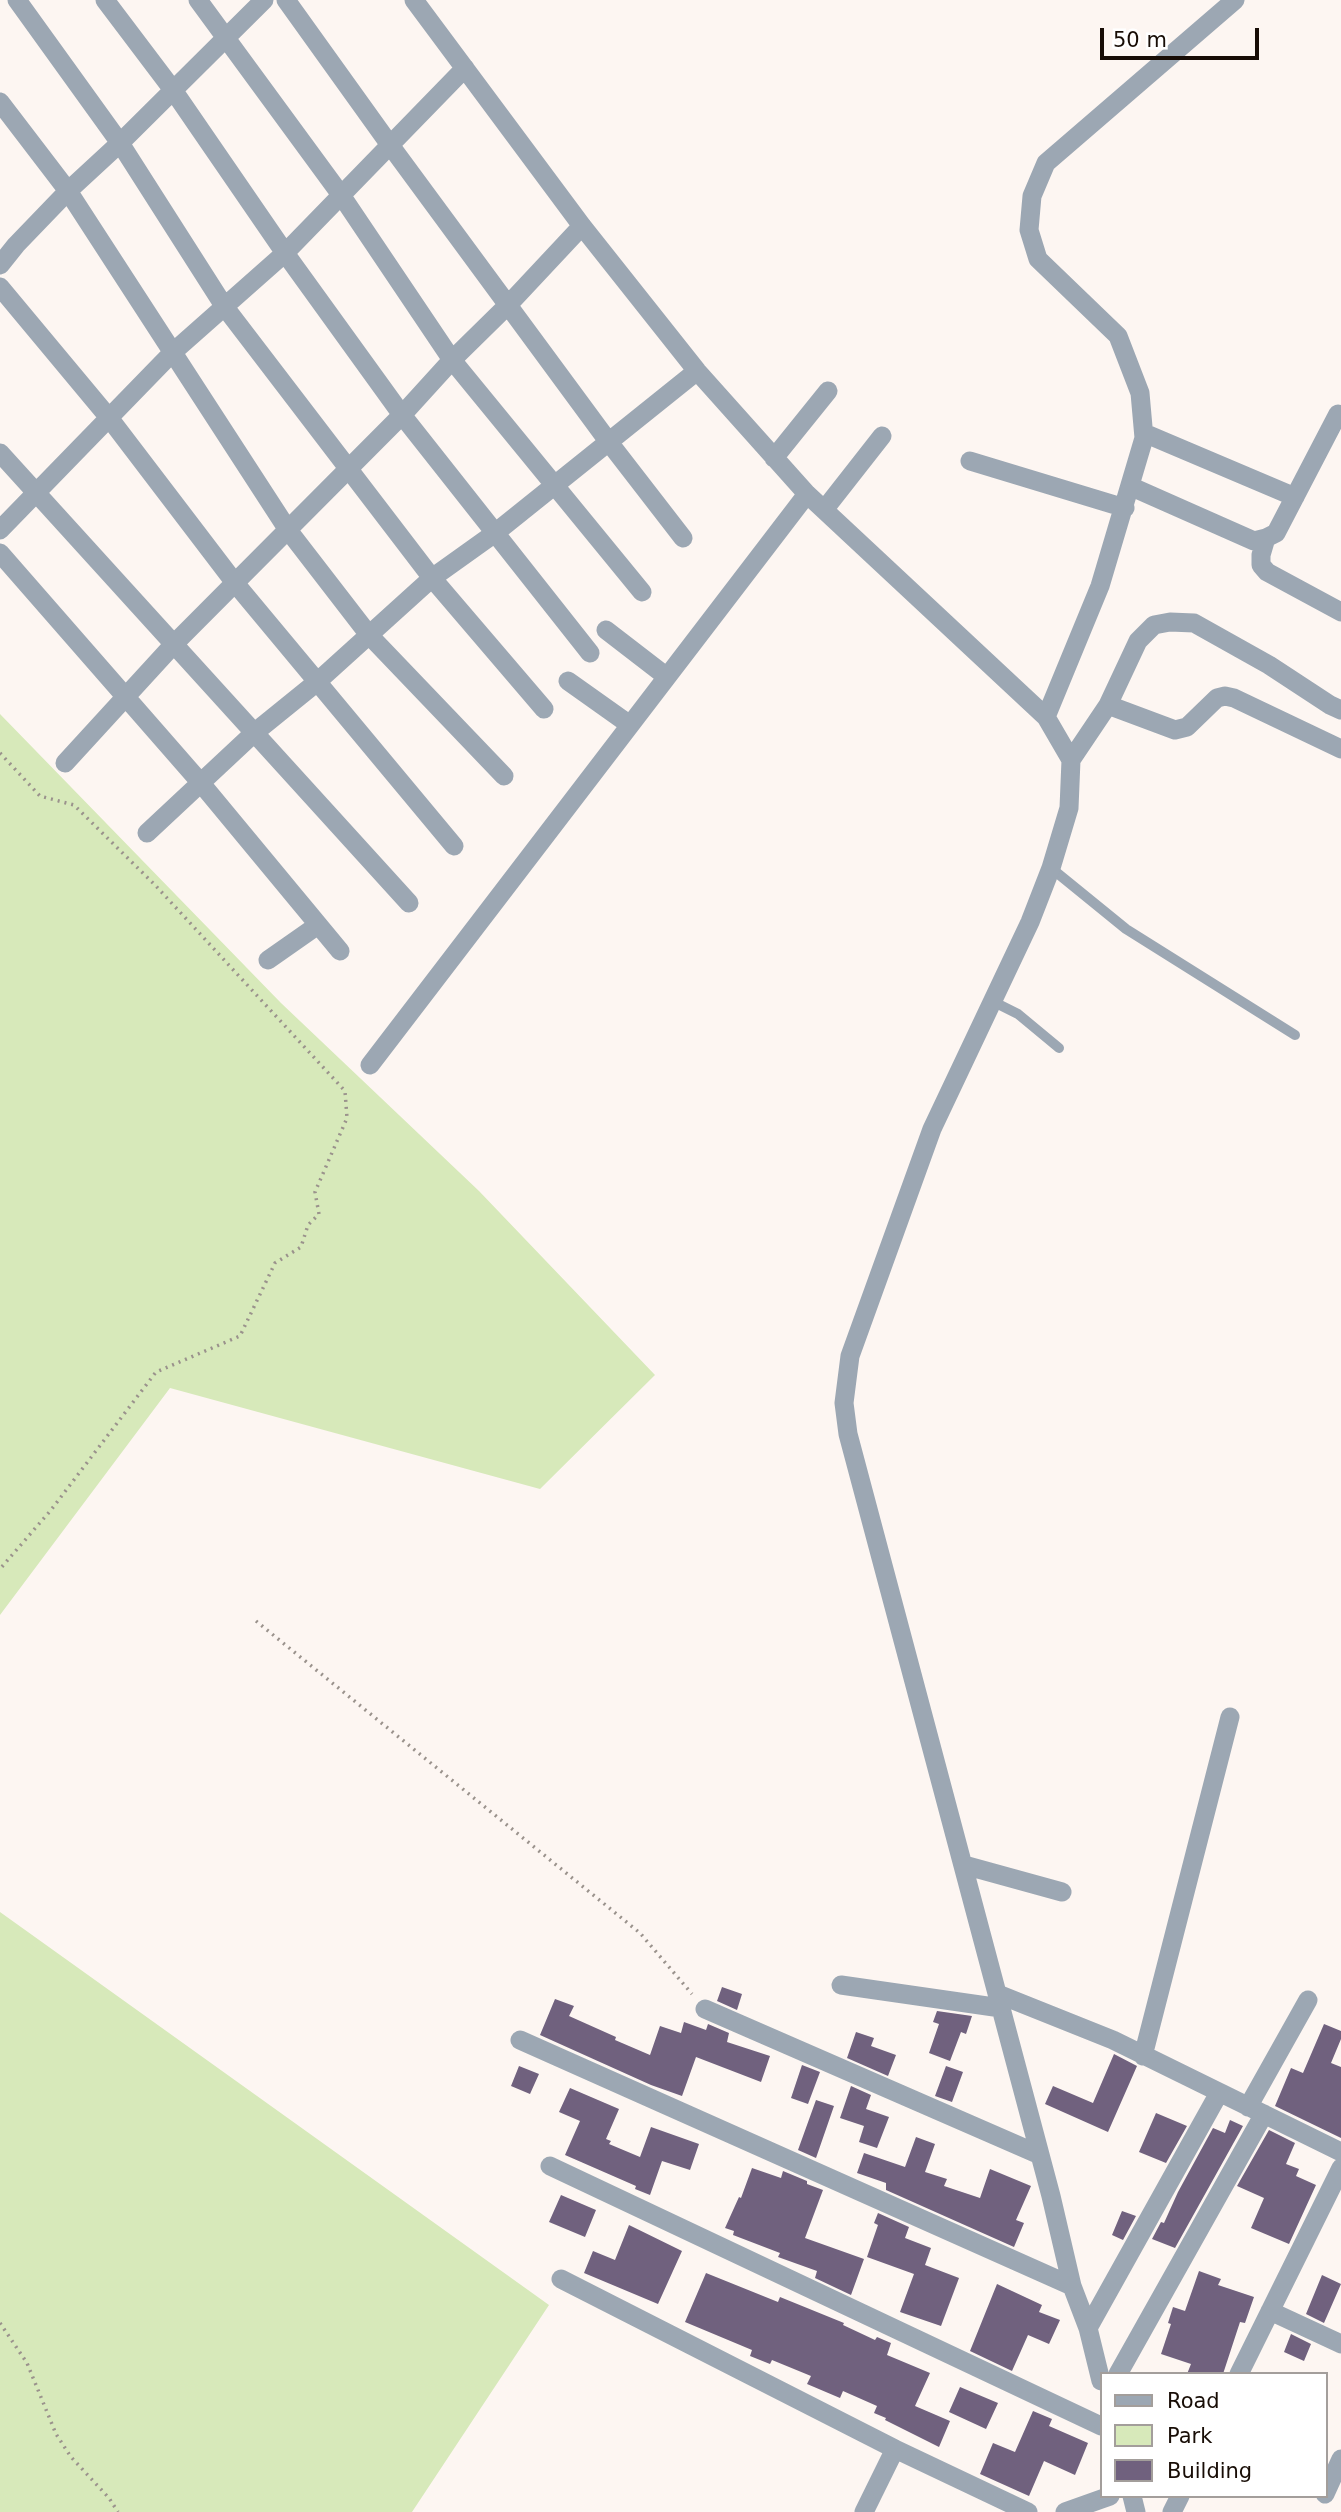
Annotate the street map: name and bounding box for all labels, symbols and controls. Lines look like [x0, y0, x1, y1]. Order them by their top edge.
scale bar [1103, 14, 1262, 58]
text: 50 m [1113, 28, 1167, 52]
legend [1100, 2372, 1327, 2498]
text: Road [1167, 2389, 1220, 2413]
text: Park [1167, 2424, 1212, 2448]
text: Building [1167, 2459, 1252, 2483]

